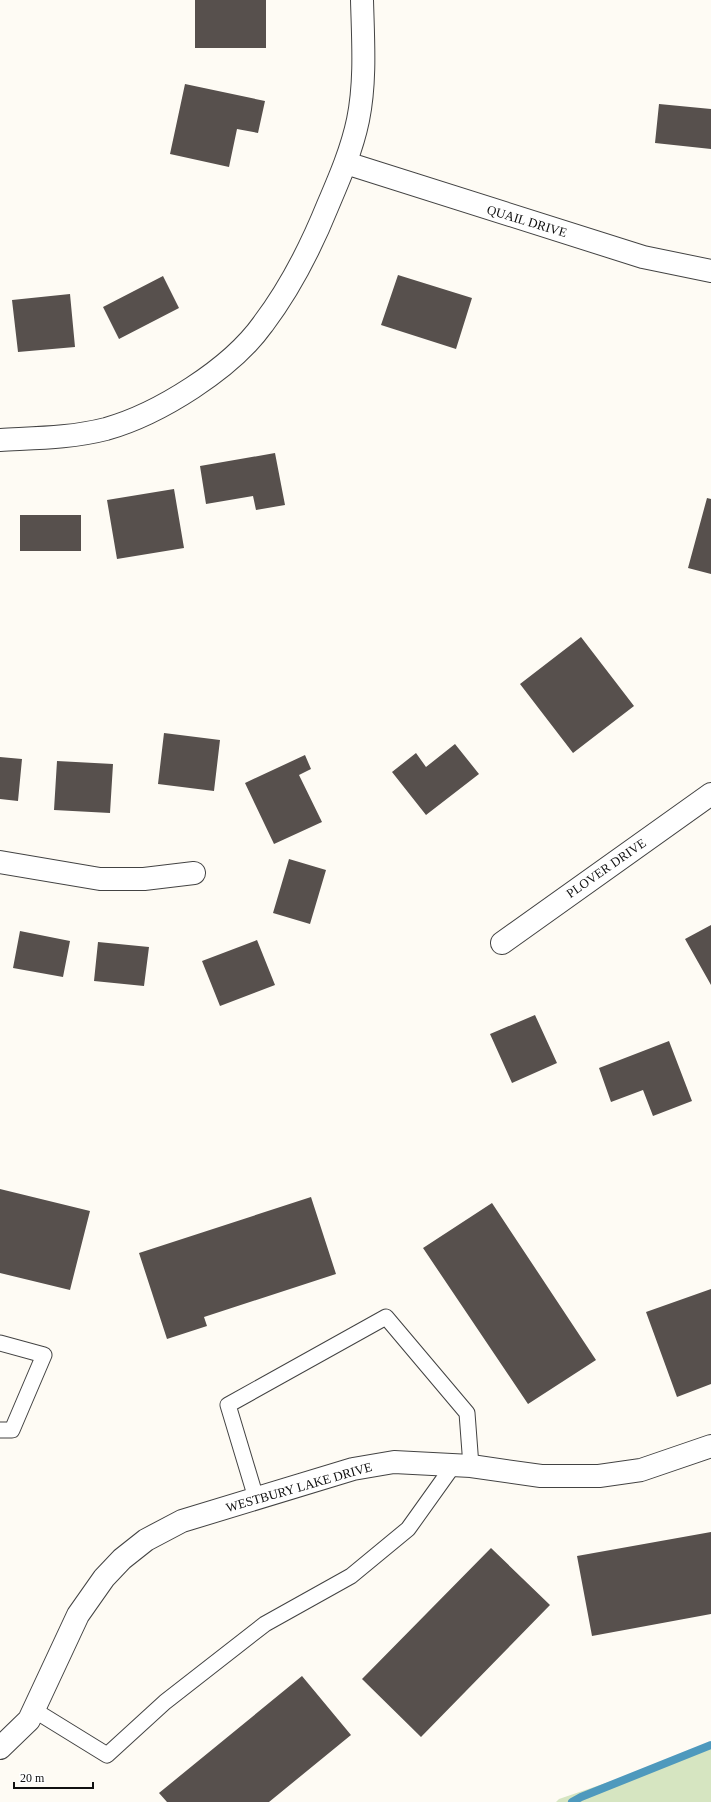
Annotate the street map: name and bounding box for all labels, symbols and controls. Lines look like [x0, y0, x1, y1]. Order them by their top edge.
street label: QUAIL DRIVE [485, 202, 569, 240]
street label: PLOVER DRIVE [563, 835, 649, 901]
street label: WESTBURY LAKE DRIVE [224, 1459, 374, 1515]
scale bar [14, 1764, 93, 1790]
text: 20 m [20, 1771, 45, 1785]

